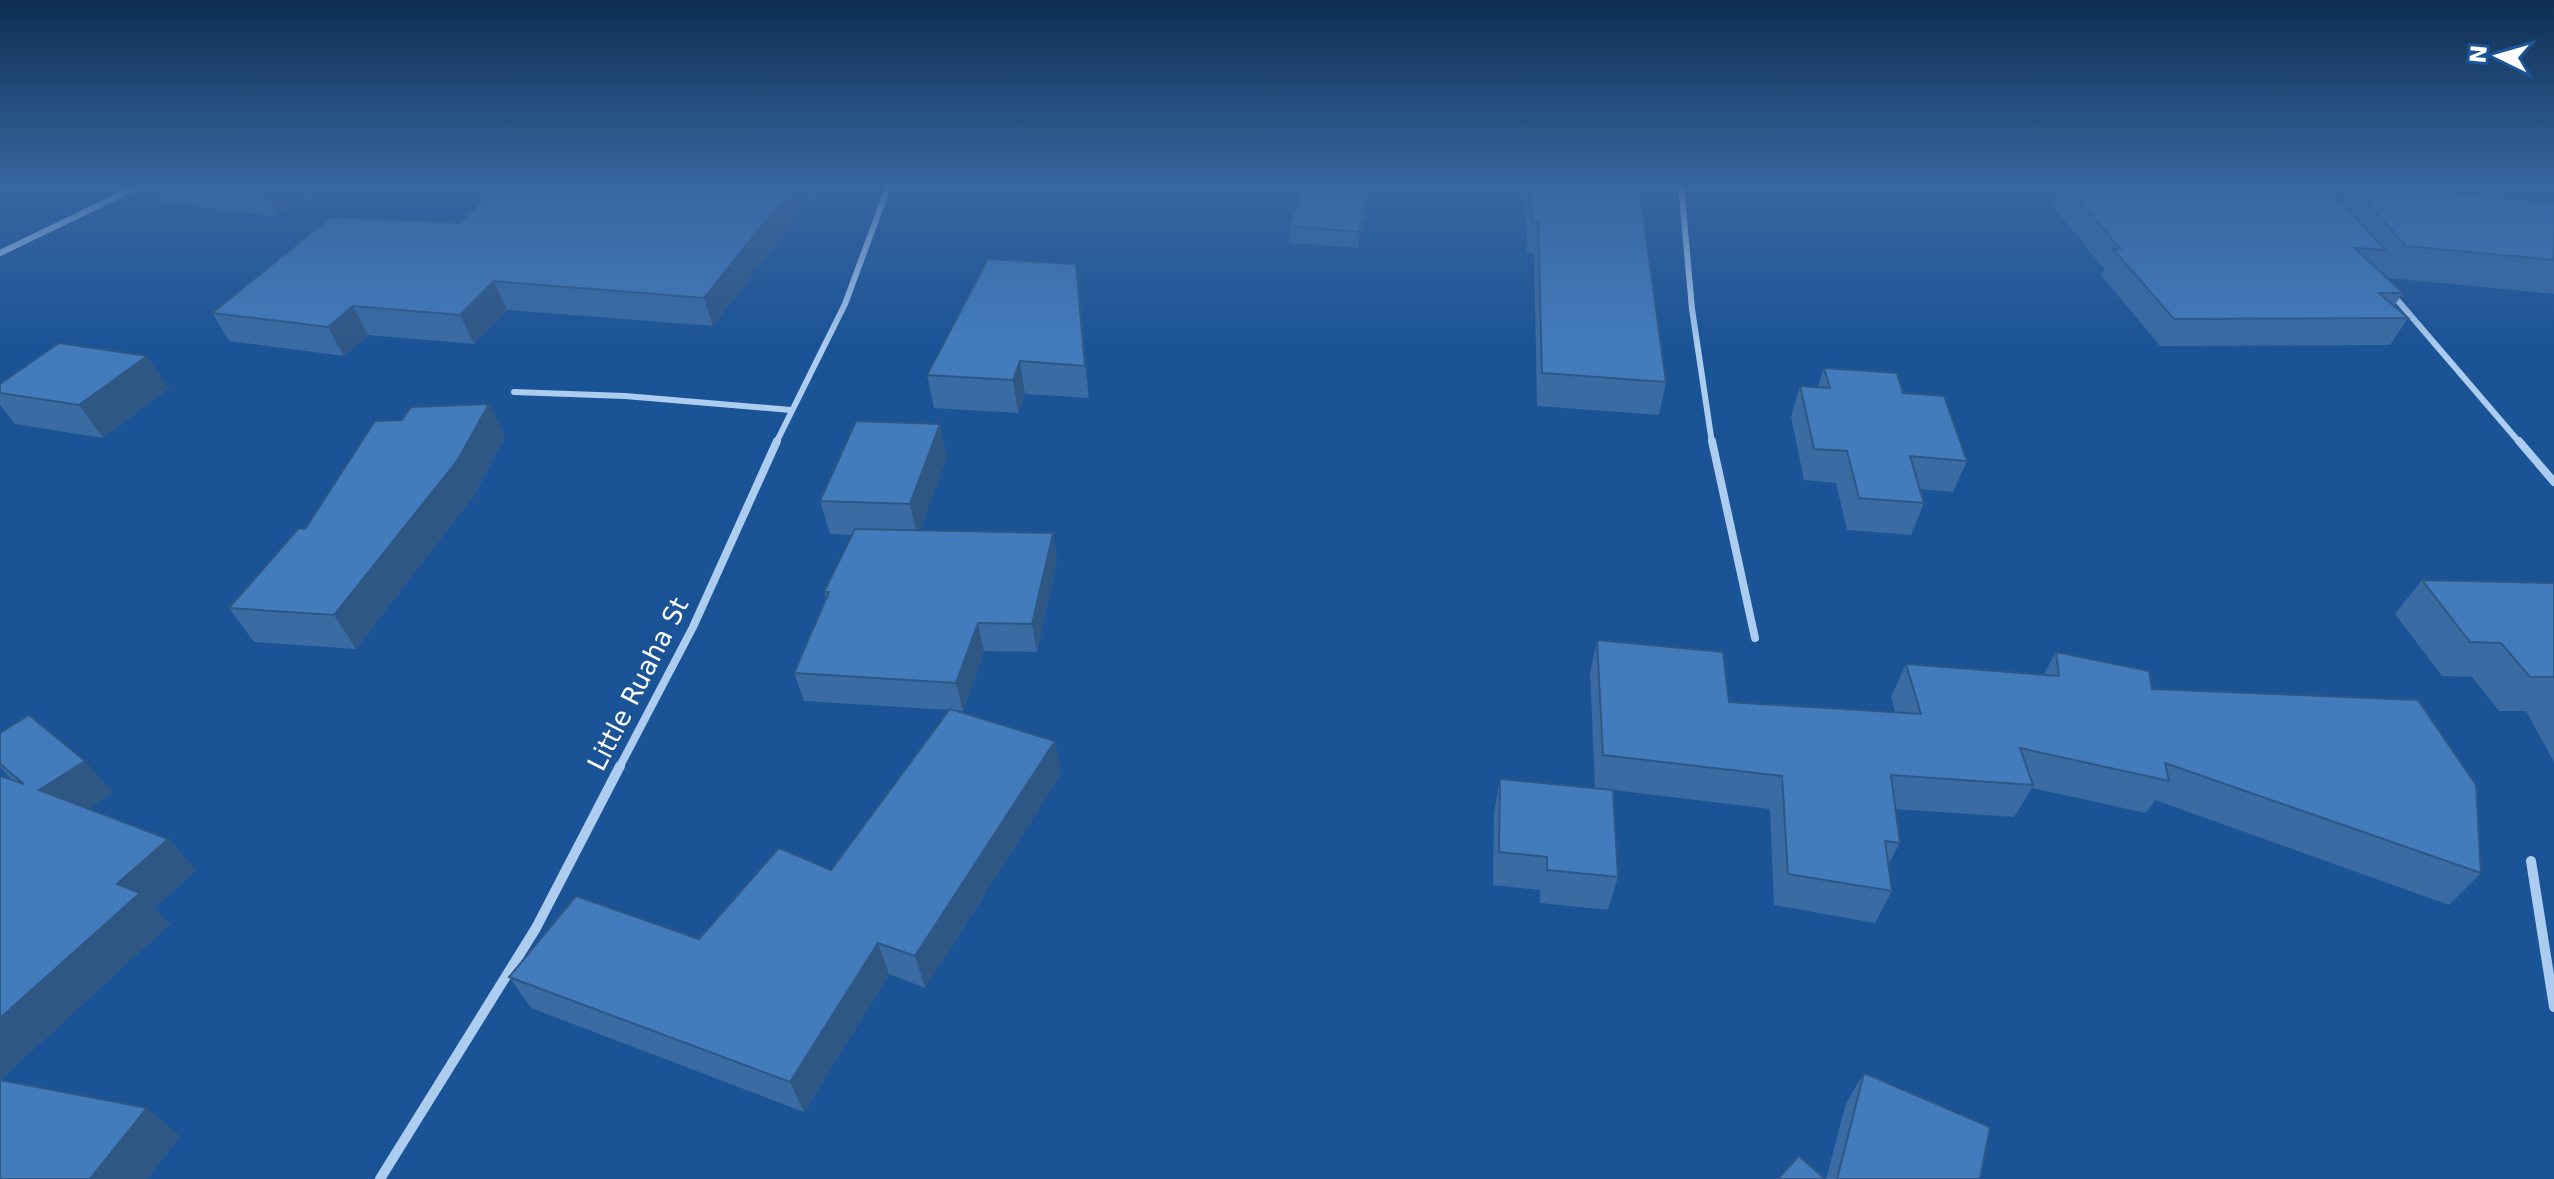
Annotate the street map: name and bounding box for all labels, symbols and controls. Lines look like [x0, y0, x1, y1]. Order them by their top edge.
north arrow [2458, 16, 2538, 96]
text: N [2465, 44, 2492, 65]
street label: Little Ruaha St [581, 592, 695, 776]

